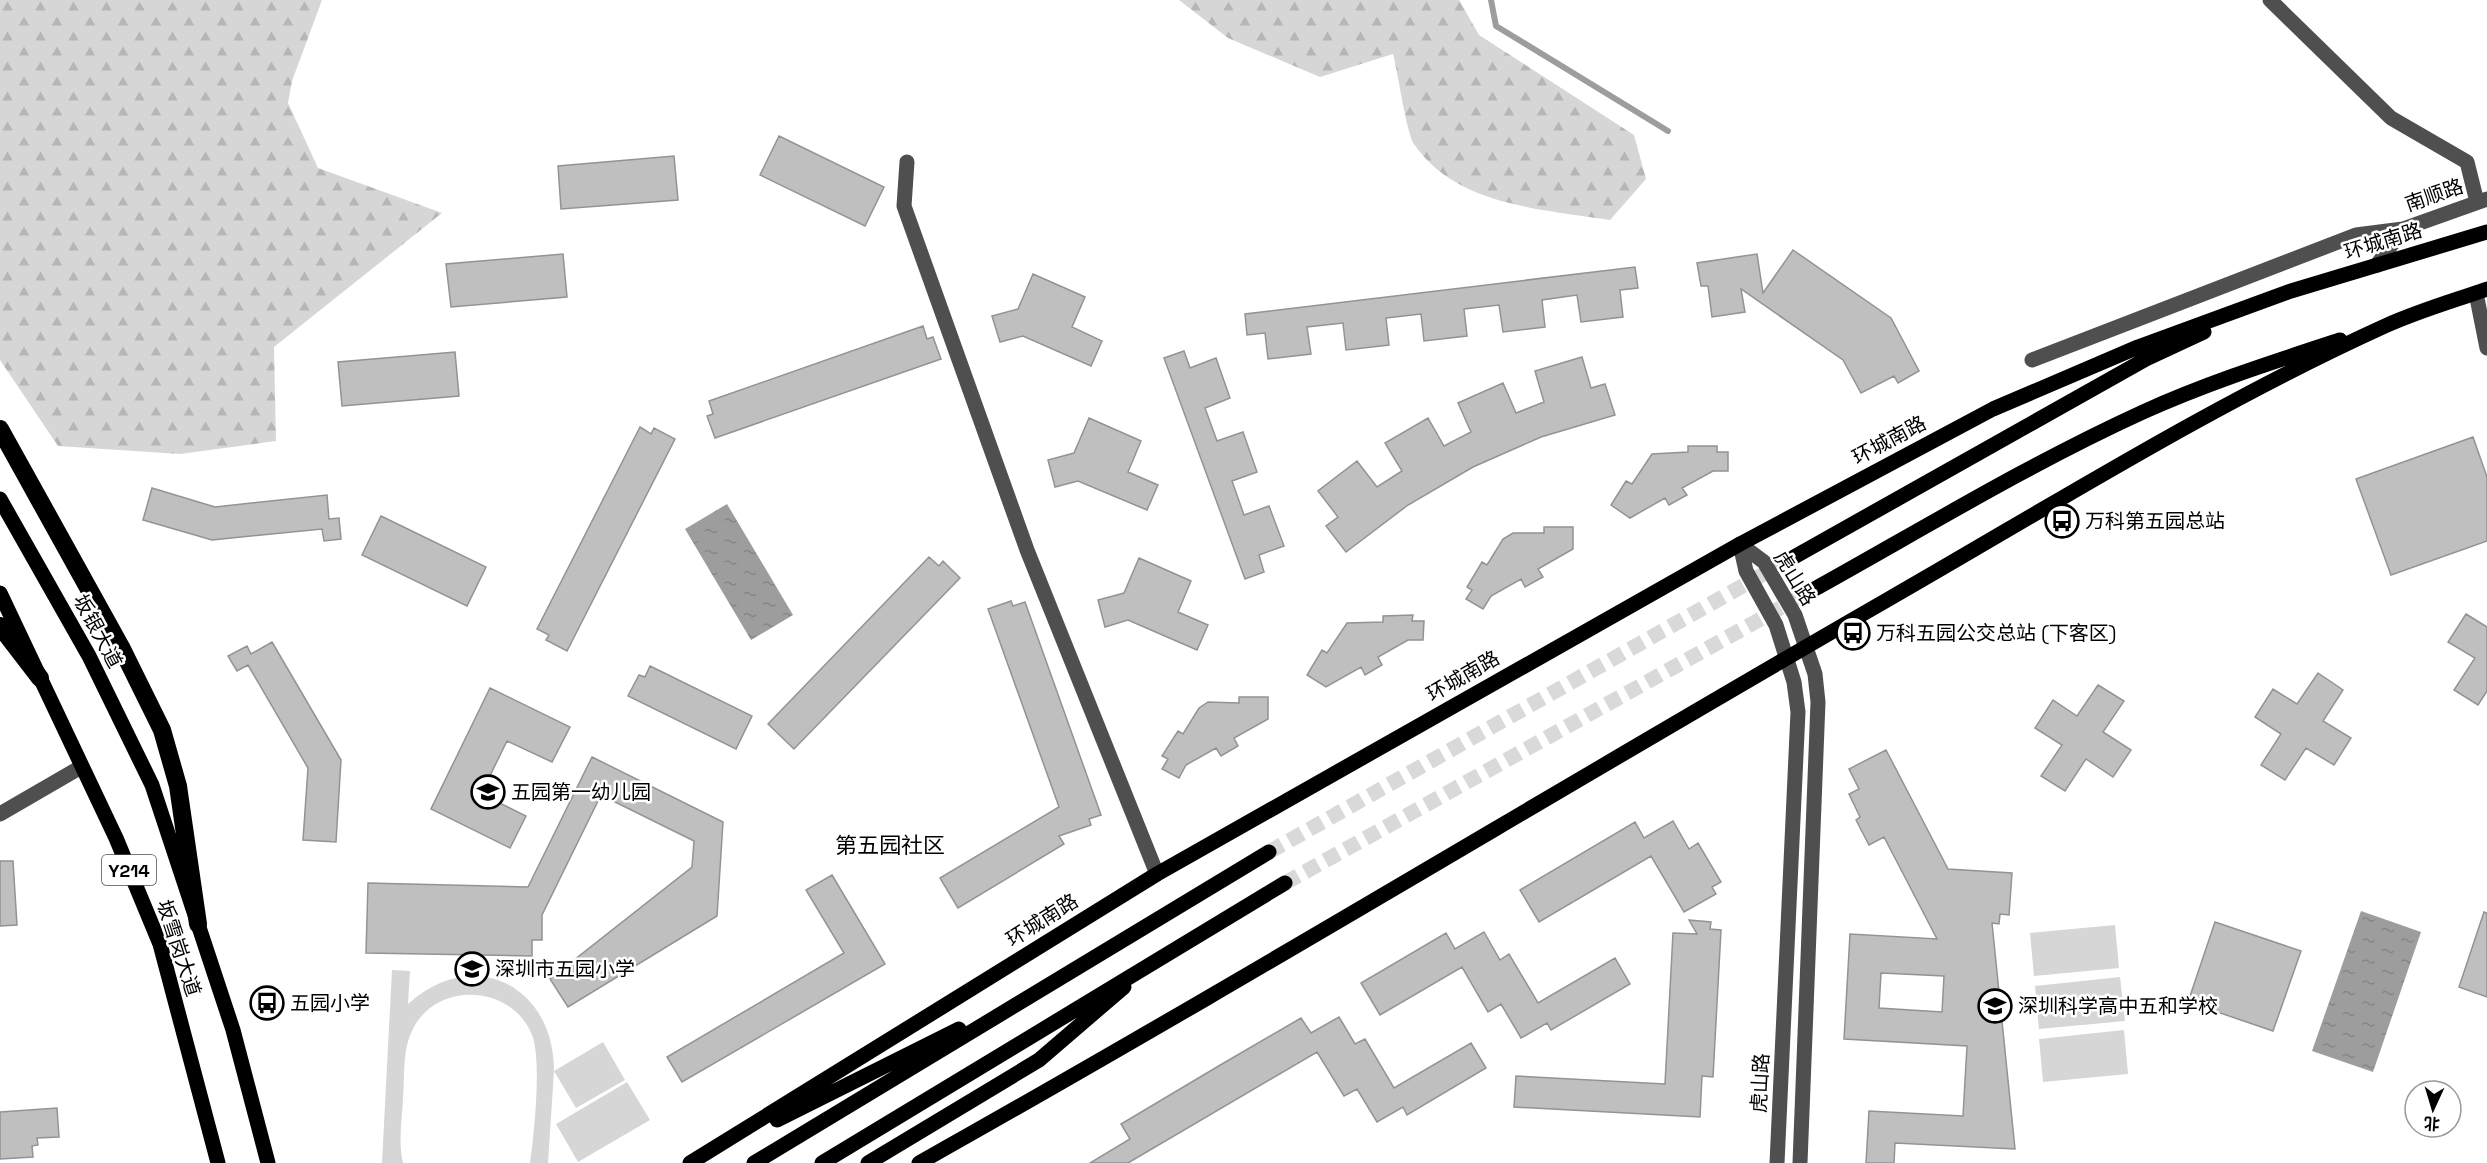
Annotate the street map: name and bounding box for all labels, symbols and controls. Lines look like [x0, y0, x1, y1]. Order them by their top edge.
street label: 南顺路 [2401, 173, 2467, 217]
street label: 环城南路 [2341, 217, 2425, 265]
street label: 环城南路 [1848, 410, 1930, 470]
bus stop icon: 万科第五园总站 [2044, 503, 2080, 539]
place label: 万科第五园总站 [2085, 508, 2225, 534]
street label: 虎山路 [1768, 546, 1822, 610]
street label: 坂银大道 [68, 590, 128, 672]
bus stop icon: 万科五园公交总站 (下客区) [1835, 615, 1871, 651]
place label: 万科五园公交总站 (下客区) [1876, 620, 2116, 646]
street label: 环城南路 [1422, 645, 1504, 707]
school or university icon: 五园第一幼儿园 [470, 774, 506, 810]
place label: 五园第一幼儿园 [511, 779, 651, 805]
district label: 第五园社区 [835, 831, 945, 859]
road number: Y214 [102, 855, 156, 885]
street label: 环城南路 [1001, 888, 1083, 952]
street label: 坂雪岗大道 [151, 896, 207, 1000]
school or university icon: 深圳市五园小学 [454, 951, 490, 987]
place label: 深圳市五园小学 [495, 956, 635, 982]
bus stop icon: 五园小学 [249, 985, 285, 1021]
school or university icon: 深圳科学高中五和学校 [1977, 988, 2013, 1024]
place label: 五园小学 [290, 990, 370, 1016]
place label: 深圳科学高中五和学校 [2018, 993, 2218, 1019]
street label: 虎山路 [1745, 1052, 1775, 1114]
north arrow [2403, 1079, 2463, 1139]
text: 北 [2423, 1112, 2441, 1134]

